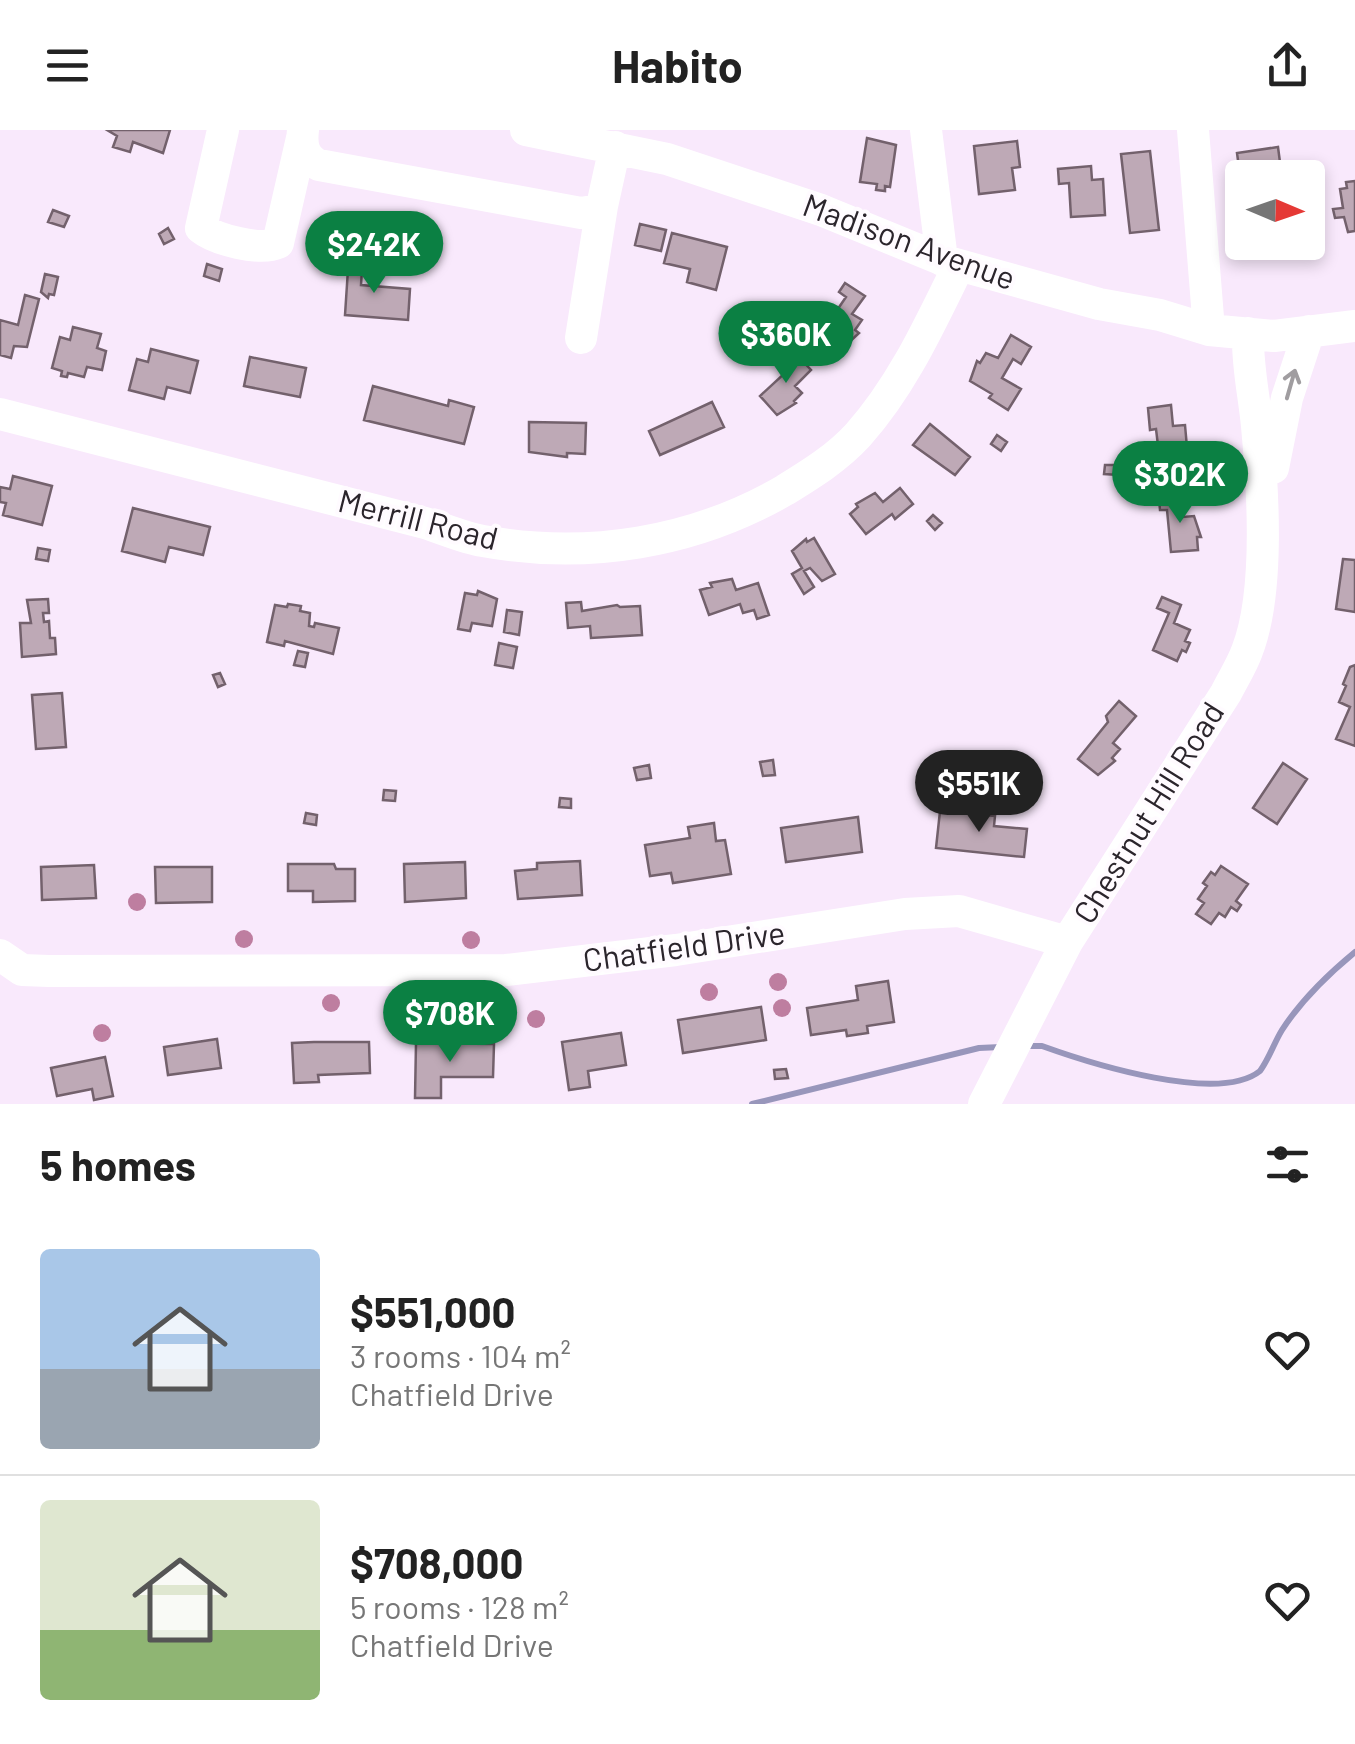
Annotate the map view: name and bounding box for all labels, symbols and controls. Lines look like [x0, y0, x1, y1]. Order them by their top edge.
icon: menu [40, 38, 95, 93]
text: Habito [612, 38, 743, 92]
icon: share [1260, 38, 1315, 93]
north arrow [1225, 160, 1325, 260]
map controls [1225, 160, 1325, 260]
street label: Madison Avenue [798, 184, 1021, 296]
pin: $242K [304, 211, 444, 296]
text: $242K [327, 224, 421, 262]
pin: $360K [716, 301, 856, 386]
text: $360K [740, 314, 832, 352]
one-way arrow [1283, 369, 1301, 400]
pin: $302K [1110, 441, 1250, 526]
text: $302K [1134, 454, 1226, 492]
street label: Merrill Road [335, 480, 502, 556]
street label: Chestnut Hill Road [1064, 694, 1231, 930]
pin: $551K [909, 750, 1049, 835]
text: $551K [937, 763, 1021, 801]
street label: Chatfield Drive [580, 912, 787, 978]
pin: $708K [380, 980, 520, 1065]
text: $708K [405, 993, 495, 1031]
icon: filters [1260, 1137, 1315, 1192]
text: 5 homes [40, 1139, 196, 1189]
text: $551,000 [350, 1286, 516, 1336]
icon: home [120, 1289, 240, 1409]
icon: heart [1260, 1322, 1315, 1377]
text: 3 rooms · 104 m² [350, 1336, 571, 1374]
text: Chatfield Drive [350, 1374, 554, 1412]
text: $708,000 [350, 1537, 523, 1587]
icon: home [120, 1540, 240, 1660]
icon: heart [1260, 1573, 1315, 1628]
text: 5 rooms · 128 m² [350, 1587, 569, 1625]
text: Chatfield Drive [350, 1625, 554, 1663]

